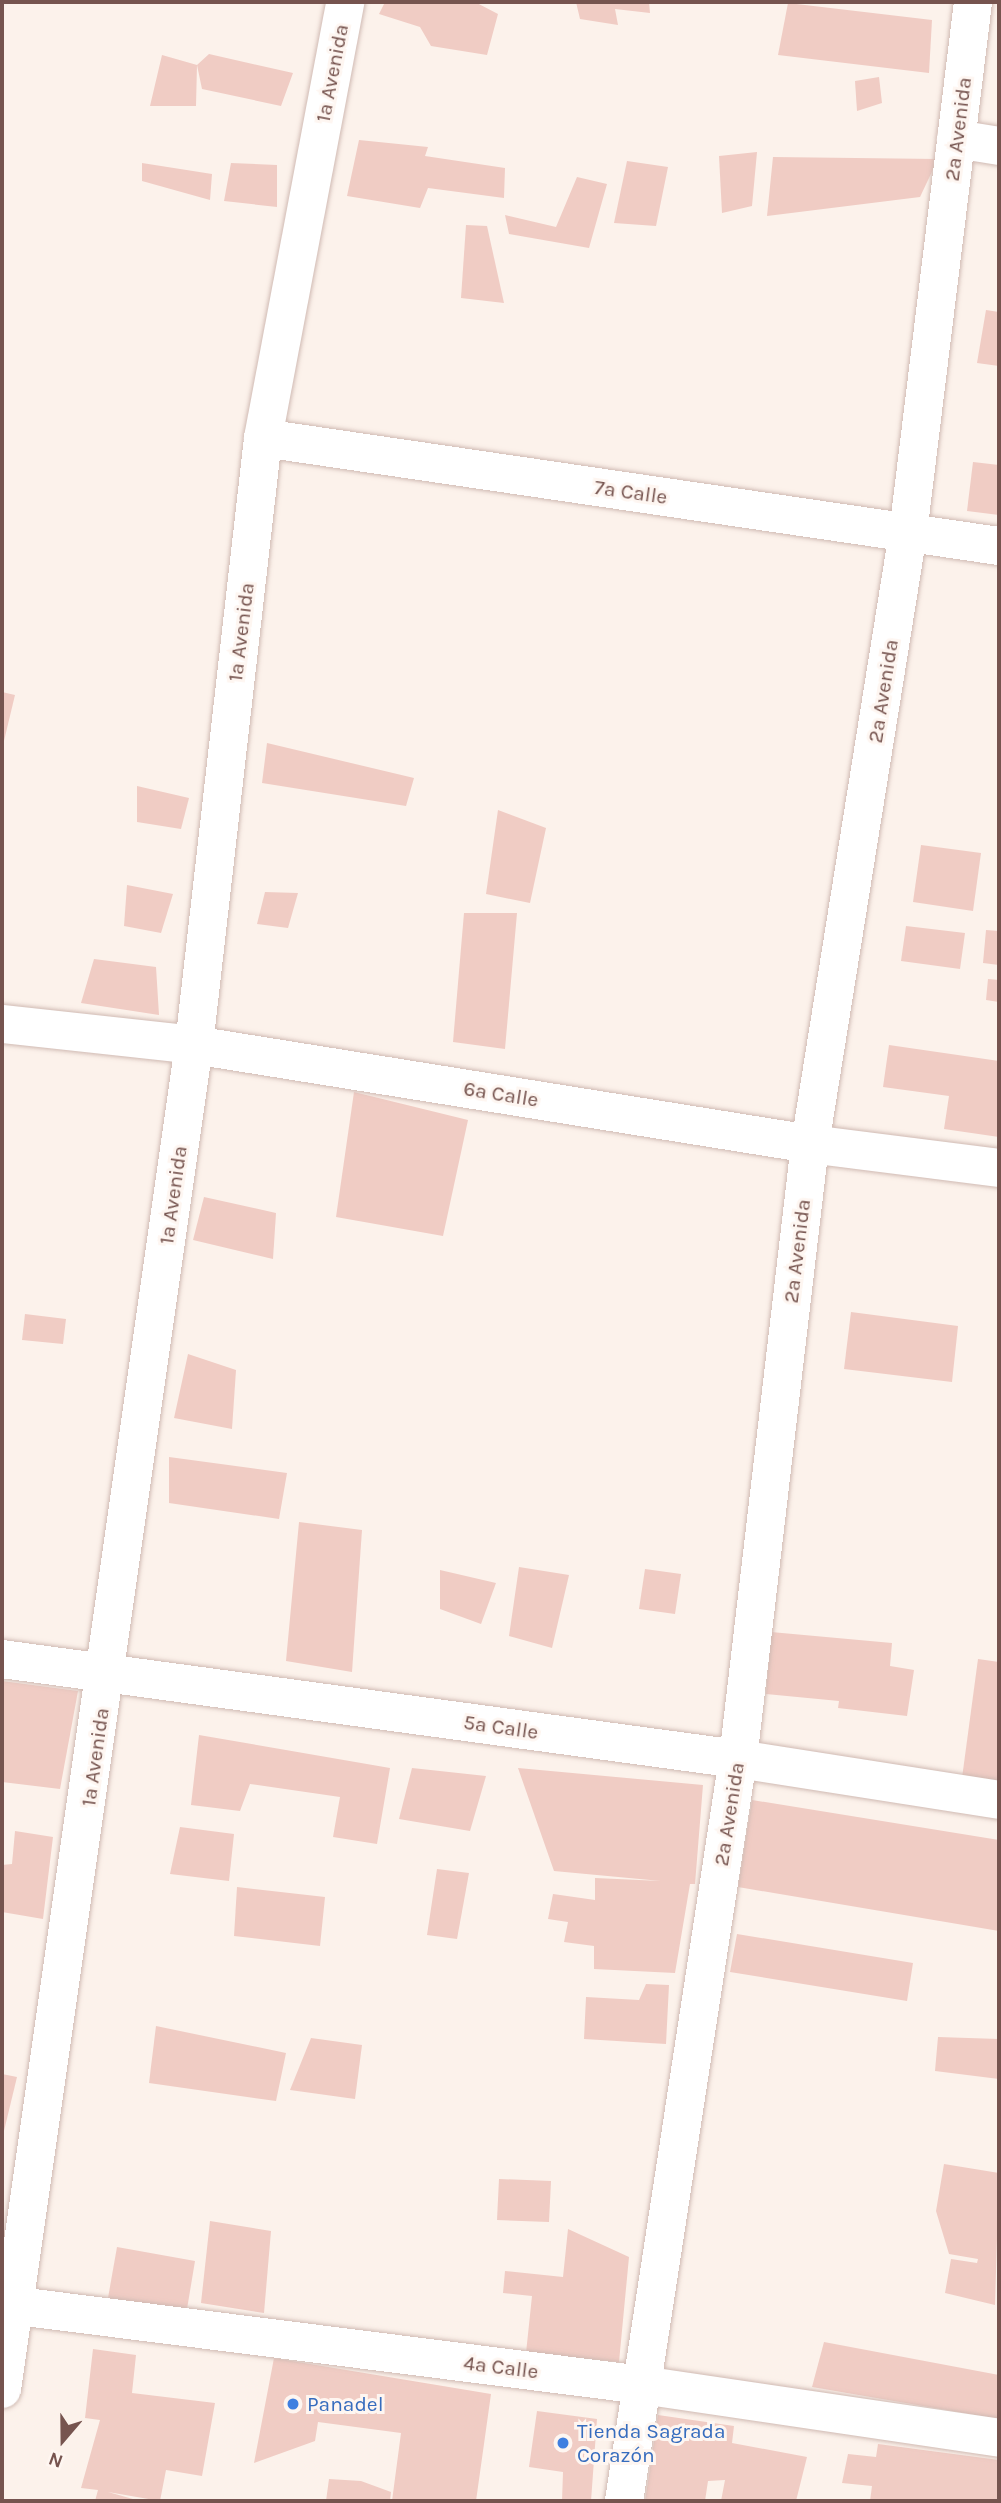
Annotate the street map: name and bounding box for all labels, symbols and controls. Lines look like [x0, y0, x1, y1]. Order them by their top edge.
street label: 1a Avenida [310, 22, 354, 124]
street label: 2a Avenida [939, 76, 977, 182]
street label: 7a Calle [593, 474, 669, 510]
street label: 1a Avenida [222, 581, 260, 683]
street label: 2a Avenida [862, 637, 904, 745]
street label: 6a Calle [462, 1076, 540, 1112]
street label: 1a Avenida [154, 1144, 192, 1246]
street label: 2a Avenida [778, 1198, 816, 1304]
street label: 1a Avenida [76, 1706, 114, 1808]
street label: 5a Calle [462, 1709, 540, 1745]
street label: 2a Avenida [708, 1760, 750, 1868]
street label: 4a Calle [462, 2350, 540, 2384]
place label: Panadel [307, 2391, 384, 2417]
marker: Panadel [285, 2396, 301, 2412]
north arrow [28, 2405, 98, 2475]
place label: Tienda Sagrada Corazón [577, 2418, 725, 2468]
marker: Tienda Sagrada Corazón [555, 2435, 571, 2451]
text: N [46, 2447, 66, 2472]

